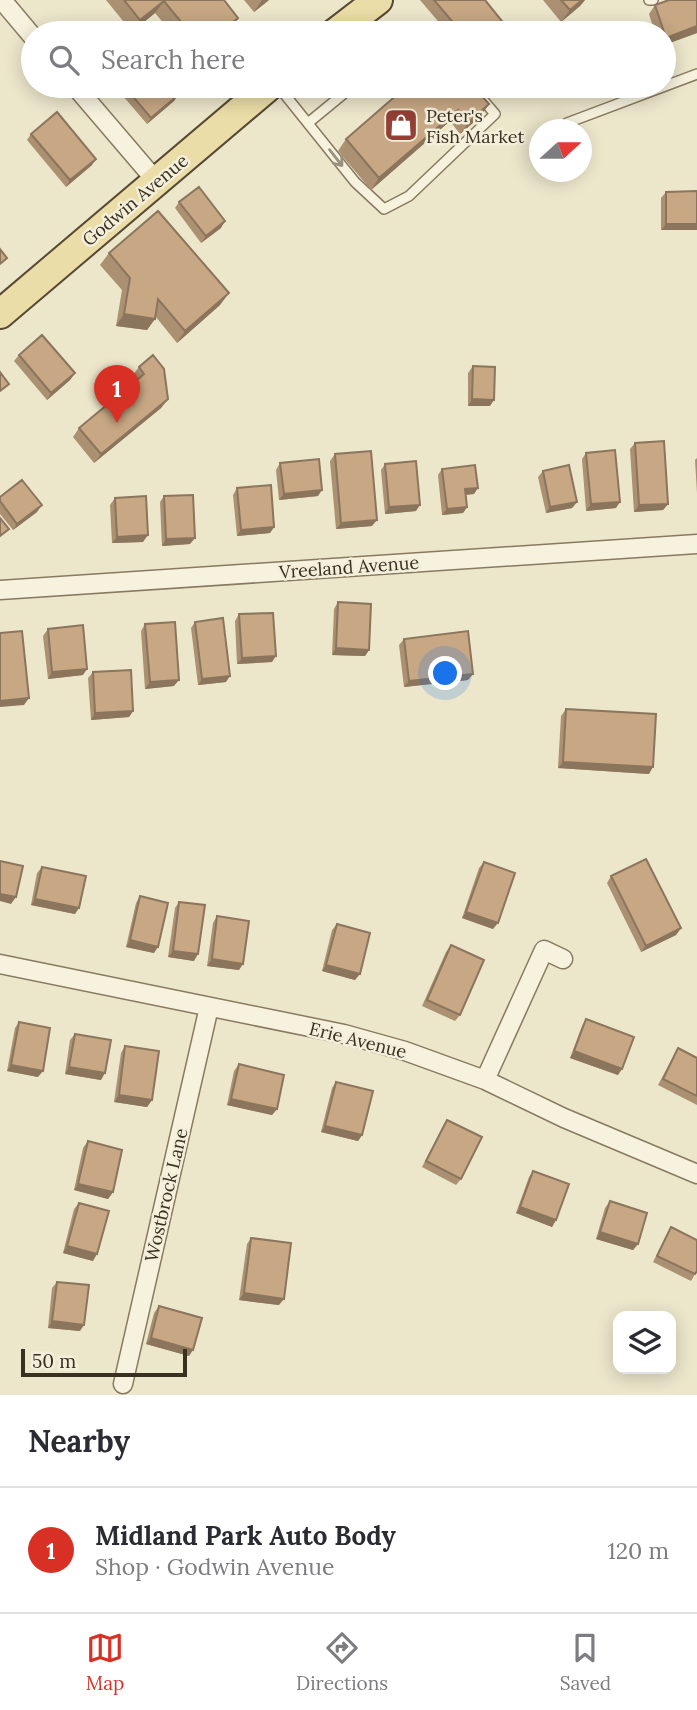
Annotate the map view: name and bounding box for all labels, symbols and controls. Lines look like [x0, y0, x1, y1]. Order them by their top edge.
search box [21, 21, 676, 98]
icon: search [45, 41, 83, 79]
text: Search here [101, 43, 245, 76]
place label: Peter's Fish Market [426, 104, 524, 148]
shop icon: Peter's Fish Market [382, 106, 420, 144]
north arrow [529, 119, 592, 182]
one-way arrow [328, 148, 343, 167]
street label: Godwin Avenue [77, 149, 193, 251]
pin: 1 [94, 365, 140, 423]
street label: Vreeland Avenue [277, 551, 420, 583]
your location [428, 656, 462, 690]
street label: Erie Avenue [307, 1017, 409, 1063]
street label: Wostbrock Lane [139, 1126, 193, 1264]
map controls [613, 1311, 676, 1374]
button: layers [613, 1311, 676, 1374]
scale bar [21, 1346, 187, 1378]
text: 50 m [32, 1349, 76, 1373]
text: Nearby [28, 1422, 130, 1460]
text: Midland Park Auto Body [95, 1519, 396, 1552]
text: 1 [46, 1536, 56, 1565]
text: 120 m [607, 1536, 669, 1565]
text: Shop · Godwin Avenue [95, 1552, 334, 1581]
tab: Map [86, 1629, 124, 1695]
tab: Directions [296, 1629, 388, 1695]
tab: Saved [560, 1629, 611, 1695]

